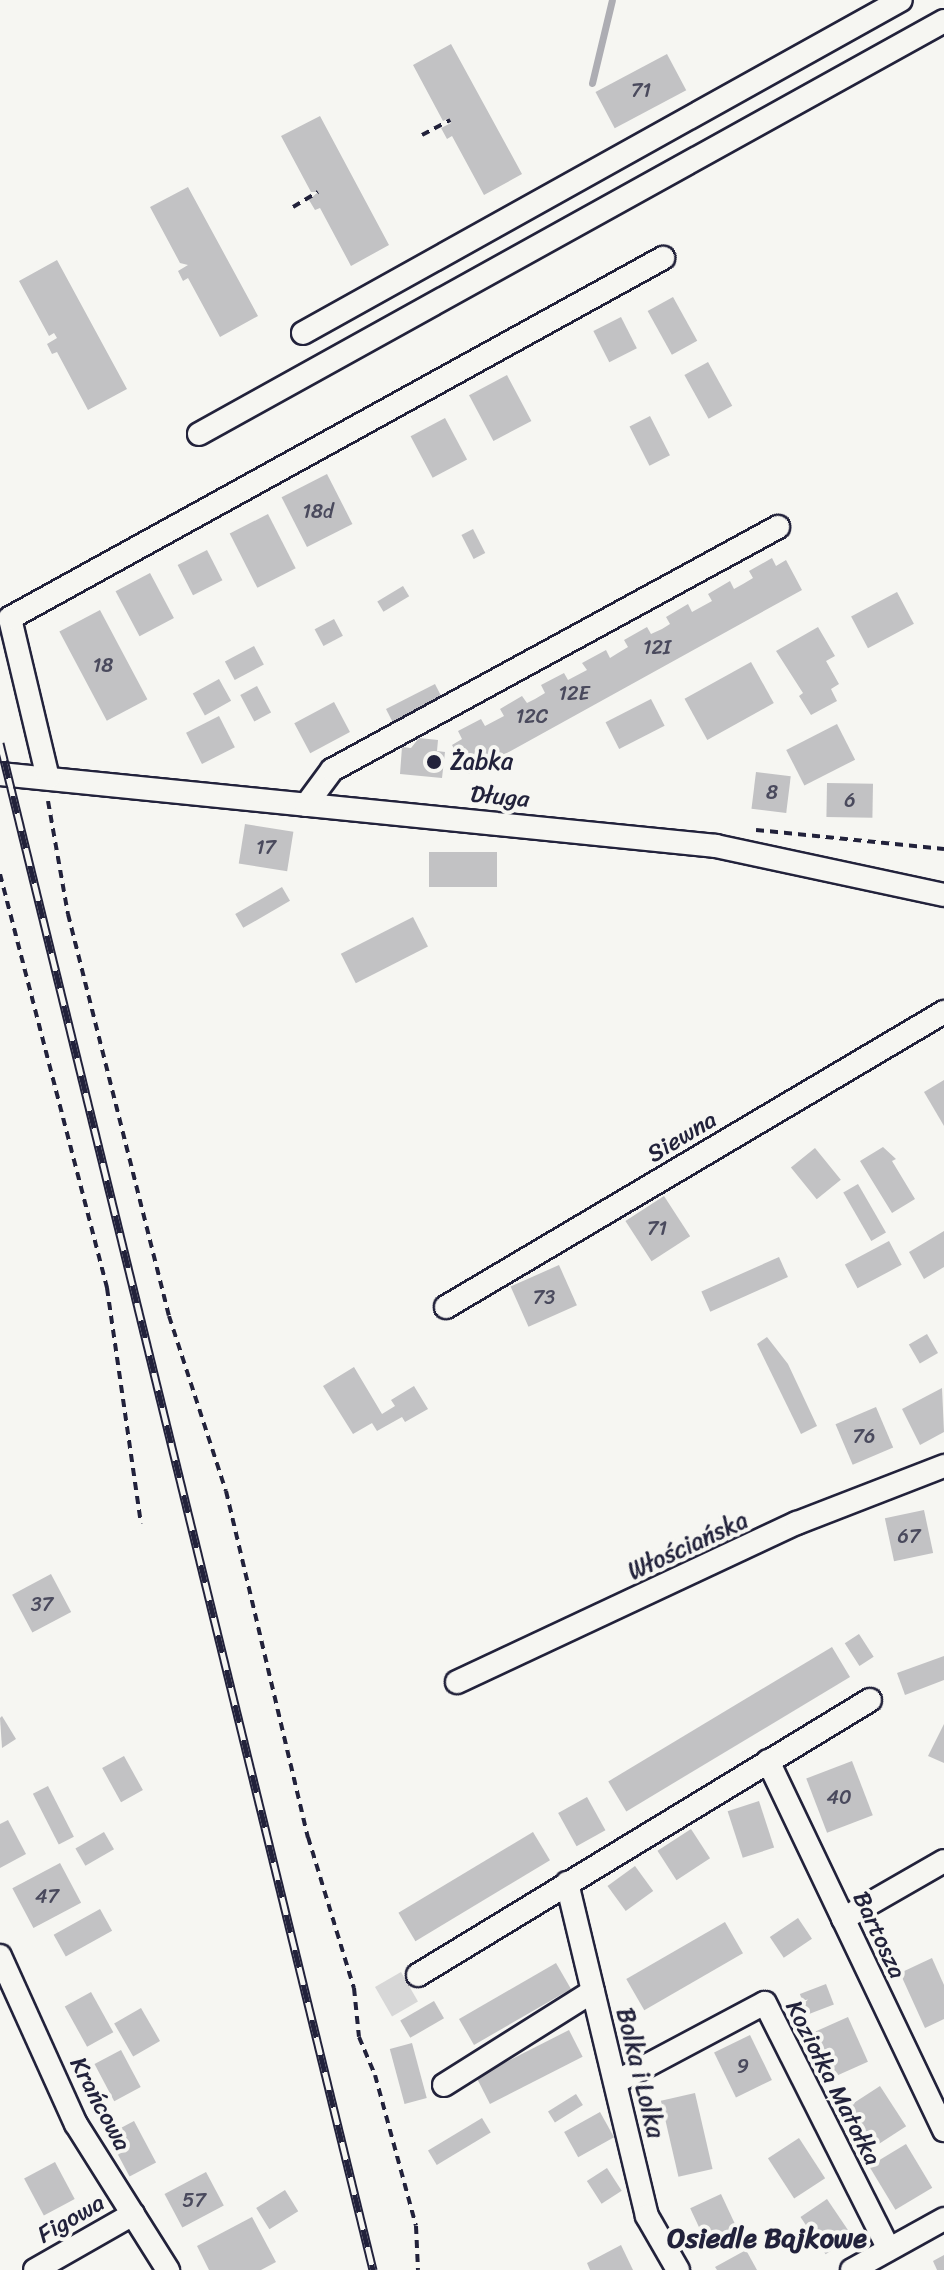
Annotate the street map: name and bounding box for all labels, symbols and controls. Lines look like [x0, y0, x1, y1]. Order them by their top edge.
house number: 71 [631, 78, 651, 102]
house number: 18d [302, 499, 334, 523]
house number: 12I [643, 635, 671, 659]
house number: 18 [93, 653, 113, 677]
house number: 12E [558, 681, 590, 705]
house number: 12C [516, 704, 548, 728]
place label: Żabka [450, 748, 513, 776]
marker: Żabka [425, 753, 443, 771]
street label: Długa [469, 780, 531, 814]
house number: 8 [766, 780, 778, 804]
house number: 6 [844, 788, 856, 812]
house number: 17 [256, 835, 276, 859]
street label: Siewna [642, 1105, 722, 1169]
house number: 71 [647, 1216, 667, 1240]
house number: 73 [533, 1285, 555, 1309]
house number: 76 [853, 1424, 875, 1448]
street label: Włościańska [623, 1506, 753, 1586]
house number: 67 [898, 1524, 920, 1548]
house number: 37 [31, 1592, 53, 1616]
house number: 40 [826, 1785, 852, 1809]
house number: 47 [35, 1884, 59, 1908]
street label: Bartosza [846, 1887, 912, 1983]
street label: Koziołka Matołka [779, 1995, 887, 2171]
street label: Bolka i Lolka [610, 2005, 670, 2141]
street label: Krańcowa [63, 2052, 137, 2156]
house number: 9 [737, 2054, 749, 2078]
street label: Figowa [32, 2188, 110, 2250]
house number: 57 [182, 2188, 206, 2212]
district label: Osiedle Bajkowe [667, 2221, 867, 2255]

